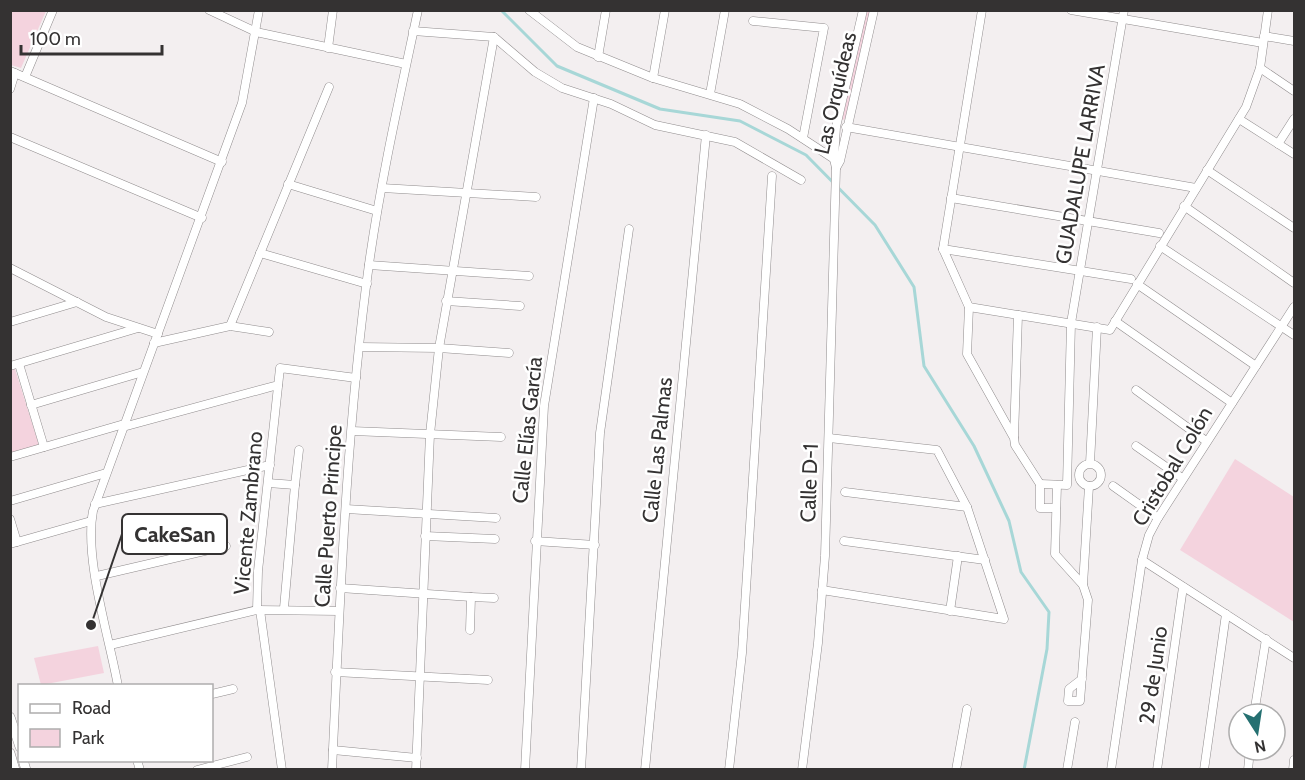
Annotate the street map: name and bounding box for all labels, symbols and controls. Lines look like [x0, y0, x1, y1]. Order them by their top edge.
scale bar [21, 18, 162, 56]
text: 100 m [30, 28, 81, 50]
street label: Las Orquídeas [809, 29, 861, 157]
street label: GUADALUPE LARRIVA [1050, 62, 1110, 266]
street label: Calle Elías García [507, 355, 547, 505]
street label: Calle Las Palmas [637, 376, 677, 524]
street label: Cristobal Colón [1127, 402, 1217, 530]
street label: Calle Puerto Principe [309, 424, 347, 608]
street label: Vicente Zambrano [228, 430, 268, 596]
street label: Calle D-1 [795, 443, 823, 523]
callout: CakeSan [122, 514, 227, 554]
text: CakeSan [134, 521, 216, 548]
street label: 29 de Junio [1134, 624, 1172, 726]
legend [18, 684, 213, 762]
text: Road [72, 697, 111, 719]
north arrow [1227, 702, 1287, 762]
text: Park [72, 727, 105, 749]
text: N [1253, 736, 1268, 757]

